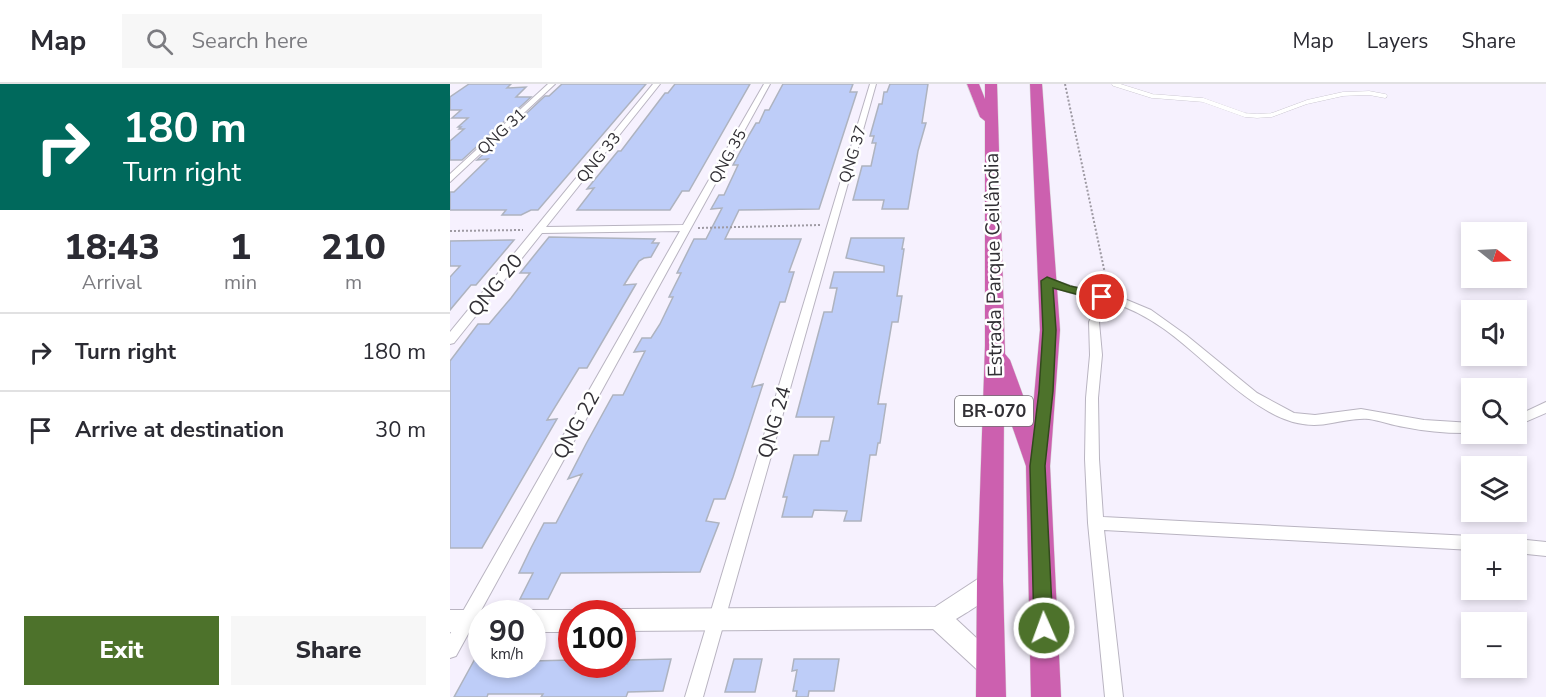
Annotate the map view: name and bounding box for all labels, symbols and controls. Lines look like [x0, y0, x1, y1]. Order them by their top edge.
search box [122, 14, 542, 68]
text: Map [30, 22, 86, 60]
icon: search [143, 25, 176, 58]
text: Search here [191, 26, 308, 56]
text: Map [1292, 27, 1334, 55]
text: Layers [1367, 27, 1428, 55]
text: Share [1461, 27, 1516, 55]
text: 180 m [123, 100, 247, 157]
street label: QNG 31 [473, 104, 531, 160]
icon: right [24, 108, 102, 186]
street label: QNG 37 [834, 123, 872, 186]
street label: QNG 35 [704, 125, 752, 188]
street label: QNG 33 [572, 128, 626, 187]
street label: Estrada Parque Ceilândia [978, 153, 1009, 377]
text: Turn right [123, 154, 241, 191]
north arrow [1461, 222, 1527, 288]
map controls [1461, 222, 1527, 678]
text: 18:43 [64, 223, 160, 272]
text: 1 [230, 223, 251, 272]
text: 210 [321, 223, 386, 272]
street label: QNG 20 [462, 248, 529, 322]
text: Arrival [82, 269, 142, 296]
text: min [224, 269, 257, 296]
text: m [345, 269, 362, 296]
pin [1076, 271, 1127, 322]
icon: arrive [1085, 280, 1118, 313]
button: sound [1461, 300, 1527, 366]
icon: right [24, 336, 57, 369]
text: Turn right [75, 337, 176, 367]
text: 180 m [362, 337, 426, 367]
button: search [1461, 378, 1527, 444]
street label: QNG 24 [751, 383, 798, 461]
street label: QNG 22 [547, 386, 606, 464]
road number: BR-070 [955, 396, 1033, 426]
icon: arrive [24, 414, 57, 447]
text: Arrive at destination [75, 415, 284, 445]
text: 30 m [375, 415, 426, 445]
button: layers [1461, 456, 1527, 522]
button: + [1461, 534, 1527, 600]
position arrow [1012, 596, 1076, 660]
speed limit sign: 100 [558, 600, 636, 678]
text: 90 [489, 611, 525, 652]
button: − [1461, 612, 1527, 678]
button: Exit [24, 616, 219, 685]
button: Share [231, 616, 426, 685]
text: km/h [490, 644, 524, 664]

